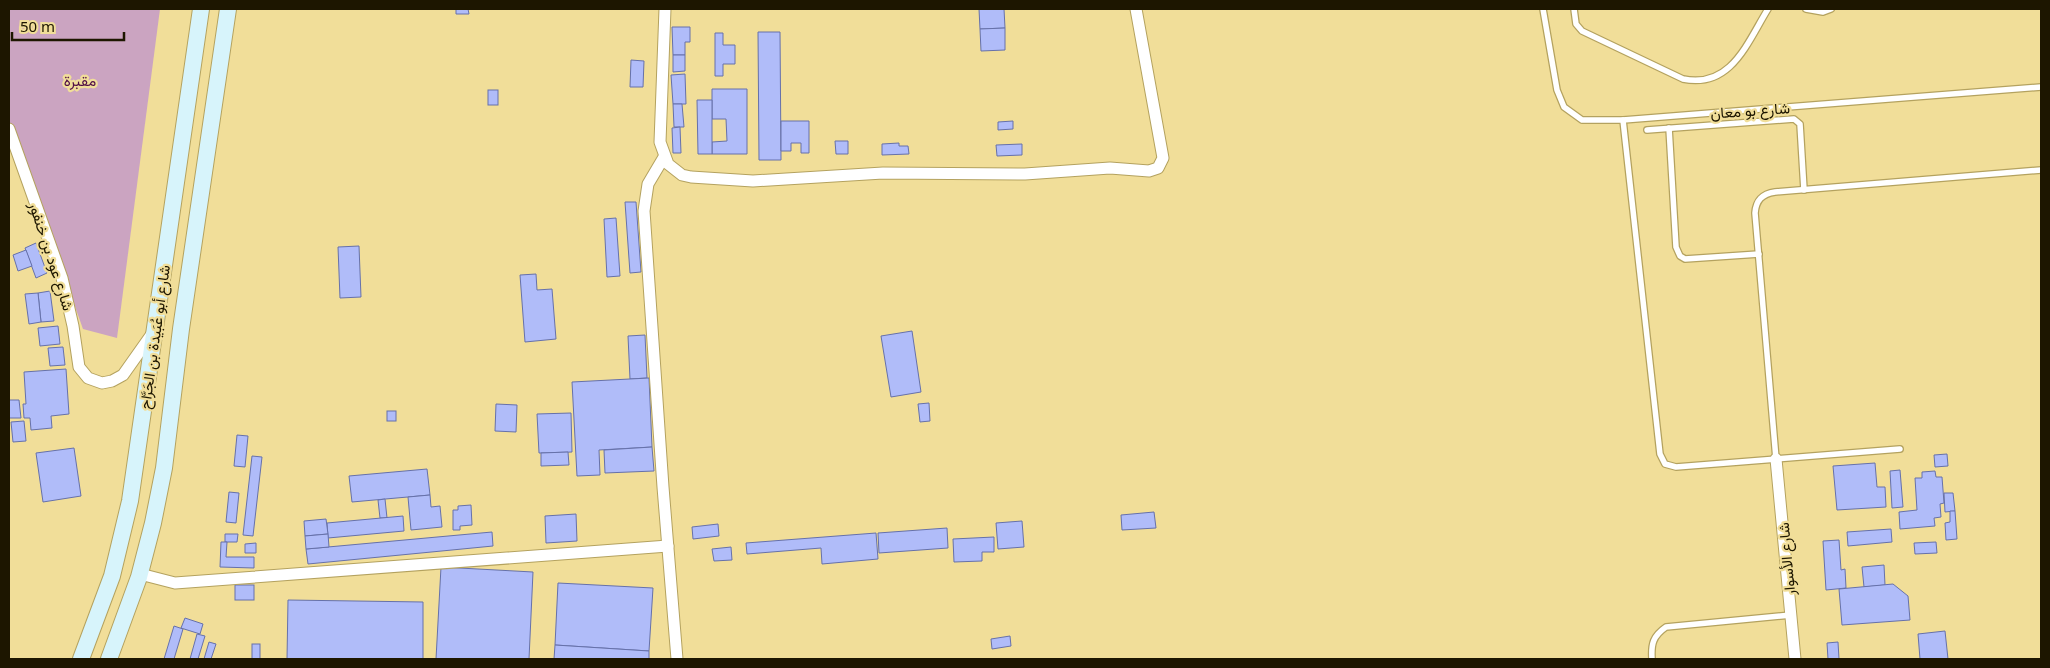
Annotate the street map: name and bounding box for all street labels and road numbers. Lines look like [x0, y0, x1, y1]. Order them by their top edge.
street label: شارع بو معان [1710, 97, 1791, 125]
street label: شارع عود بن خنفور [23, 198, 79, 314]
street label: شارع أبو عُبَيدة بن الجَرَّاح [134, 263, 176, 411]
street label: شارع الأسوار [1773, 521, 1801, 597]

